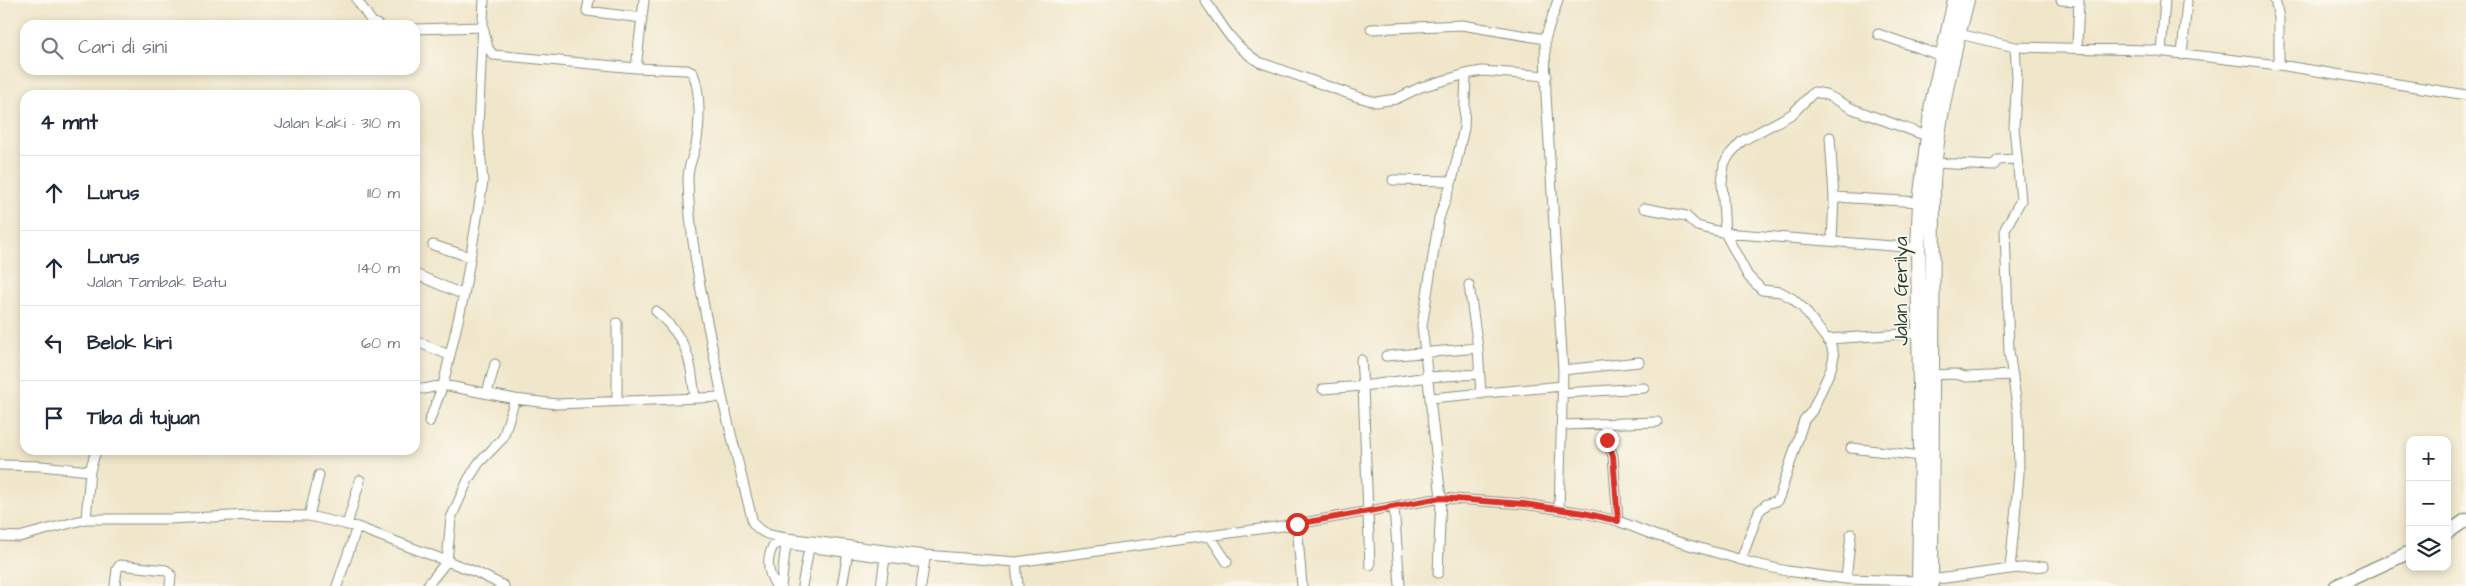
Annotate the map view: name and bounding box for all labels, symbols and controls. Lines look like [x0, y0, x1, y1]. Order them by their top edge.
search box [20, 20, 420, 75]
icon: search [38, 34, 66, 62]
text: Cari di sini [78, 34, 167, 61]
text: 4 mnt [40, 108, 98, 137]
text: Jalan kaki · 310 m [274, 112, 400, 134]
icon: ahead [40, 179, 68, 207]
text: Lurus [87, 180, 139, 207]
text: 110 m [367, 182, 400, 204]
street label: Jalan Gerilya [1888, 236, 1916, 346]
text: Lurus [87, 244, 139, 271]
icon: ahead [40, 254, 68, 282]
text: 140 m [358, 257, 400, 279]
text: Jalan Tambak Batu [87, 271, 227, 293]
icon: left [40, 329, 68, 357]
text: Belok kiri [87, 330, 172, 357]
text: 60 m [361, 332, 400, 354]
icon: arrive [40, 404, 68, 432]
text: Tiba di tujuan [87, 405, 199, 432]
route end [1596, 429, 1619, 452]
map controls [2406, 436, 2451, 571]
button: + [2406, 436, 2451, 481]
button: − [2406, 481, 2451, 526]
route start [1286, 513, 1309, 536]
button: layers [2406, 526, 2451, 571]

